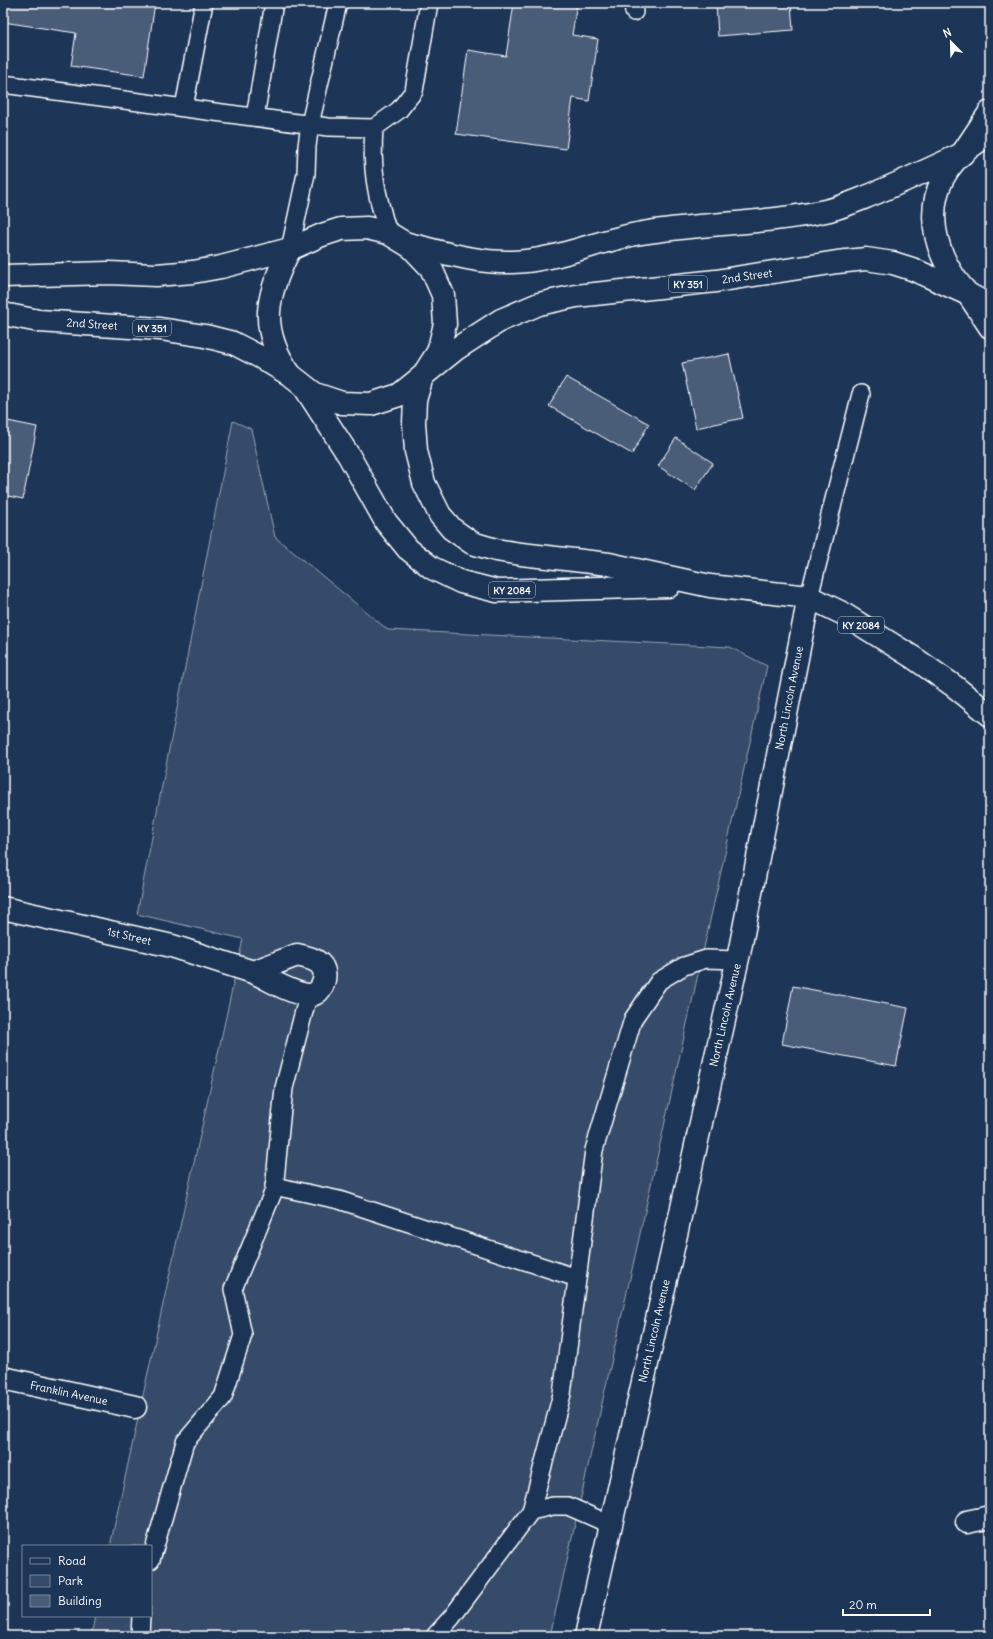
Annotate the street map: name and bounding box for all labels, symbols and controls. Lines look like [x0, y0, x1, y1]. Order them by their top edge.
north arrow [931, 22, 971, 62]
text: N [941, 25, 953, 41]
street label: 2nd Street [721, 265, 773, 286]
road number: KY 351 [669, 276, 707, 292]
street label: 2nd Street [66, 315, 118, 333]
road number: KY 351 [133, 320, 171, 336]
road number: KY 2084 [489, 582, 535, 598]
road number: KY 2084 [838, 617, 884, 633]
street label: North Lincoln Avenue [772, 645, 806, 751]
street label: 1st Street [105, 924, 153, 948]
street label: North Lincoln Avenue [706, 962, 744, 1068]
street label: North Lincoln Avenue [635, 1278, 673, 1384]
street label: Franklin Avenue [29, 1378, 109, 1408]
legend [22, 1545, 152, 1617]
text: Road [58, 1553, 86, 1568]
text: Park [58, 1573, 83, 1588]
scale bar [843, 1591, 930, 1617]
text: Building [58, 1593, 102, 1608]
text: 20 m [849, 1597, 877, 1612]

